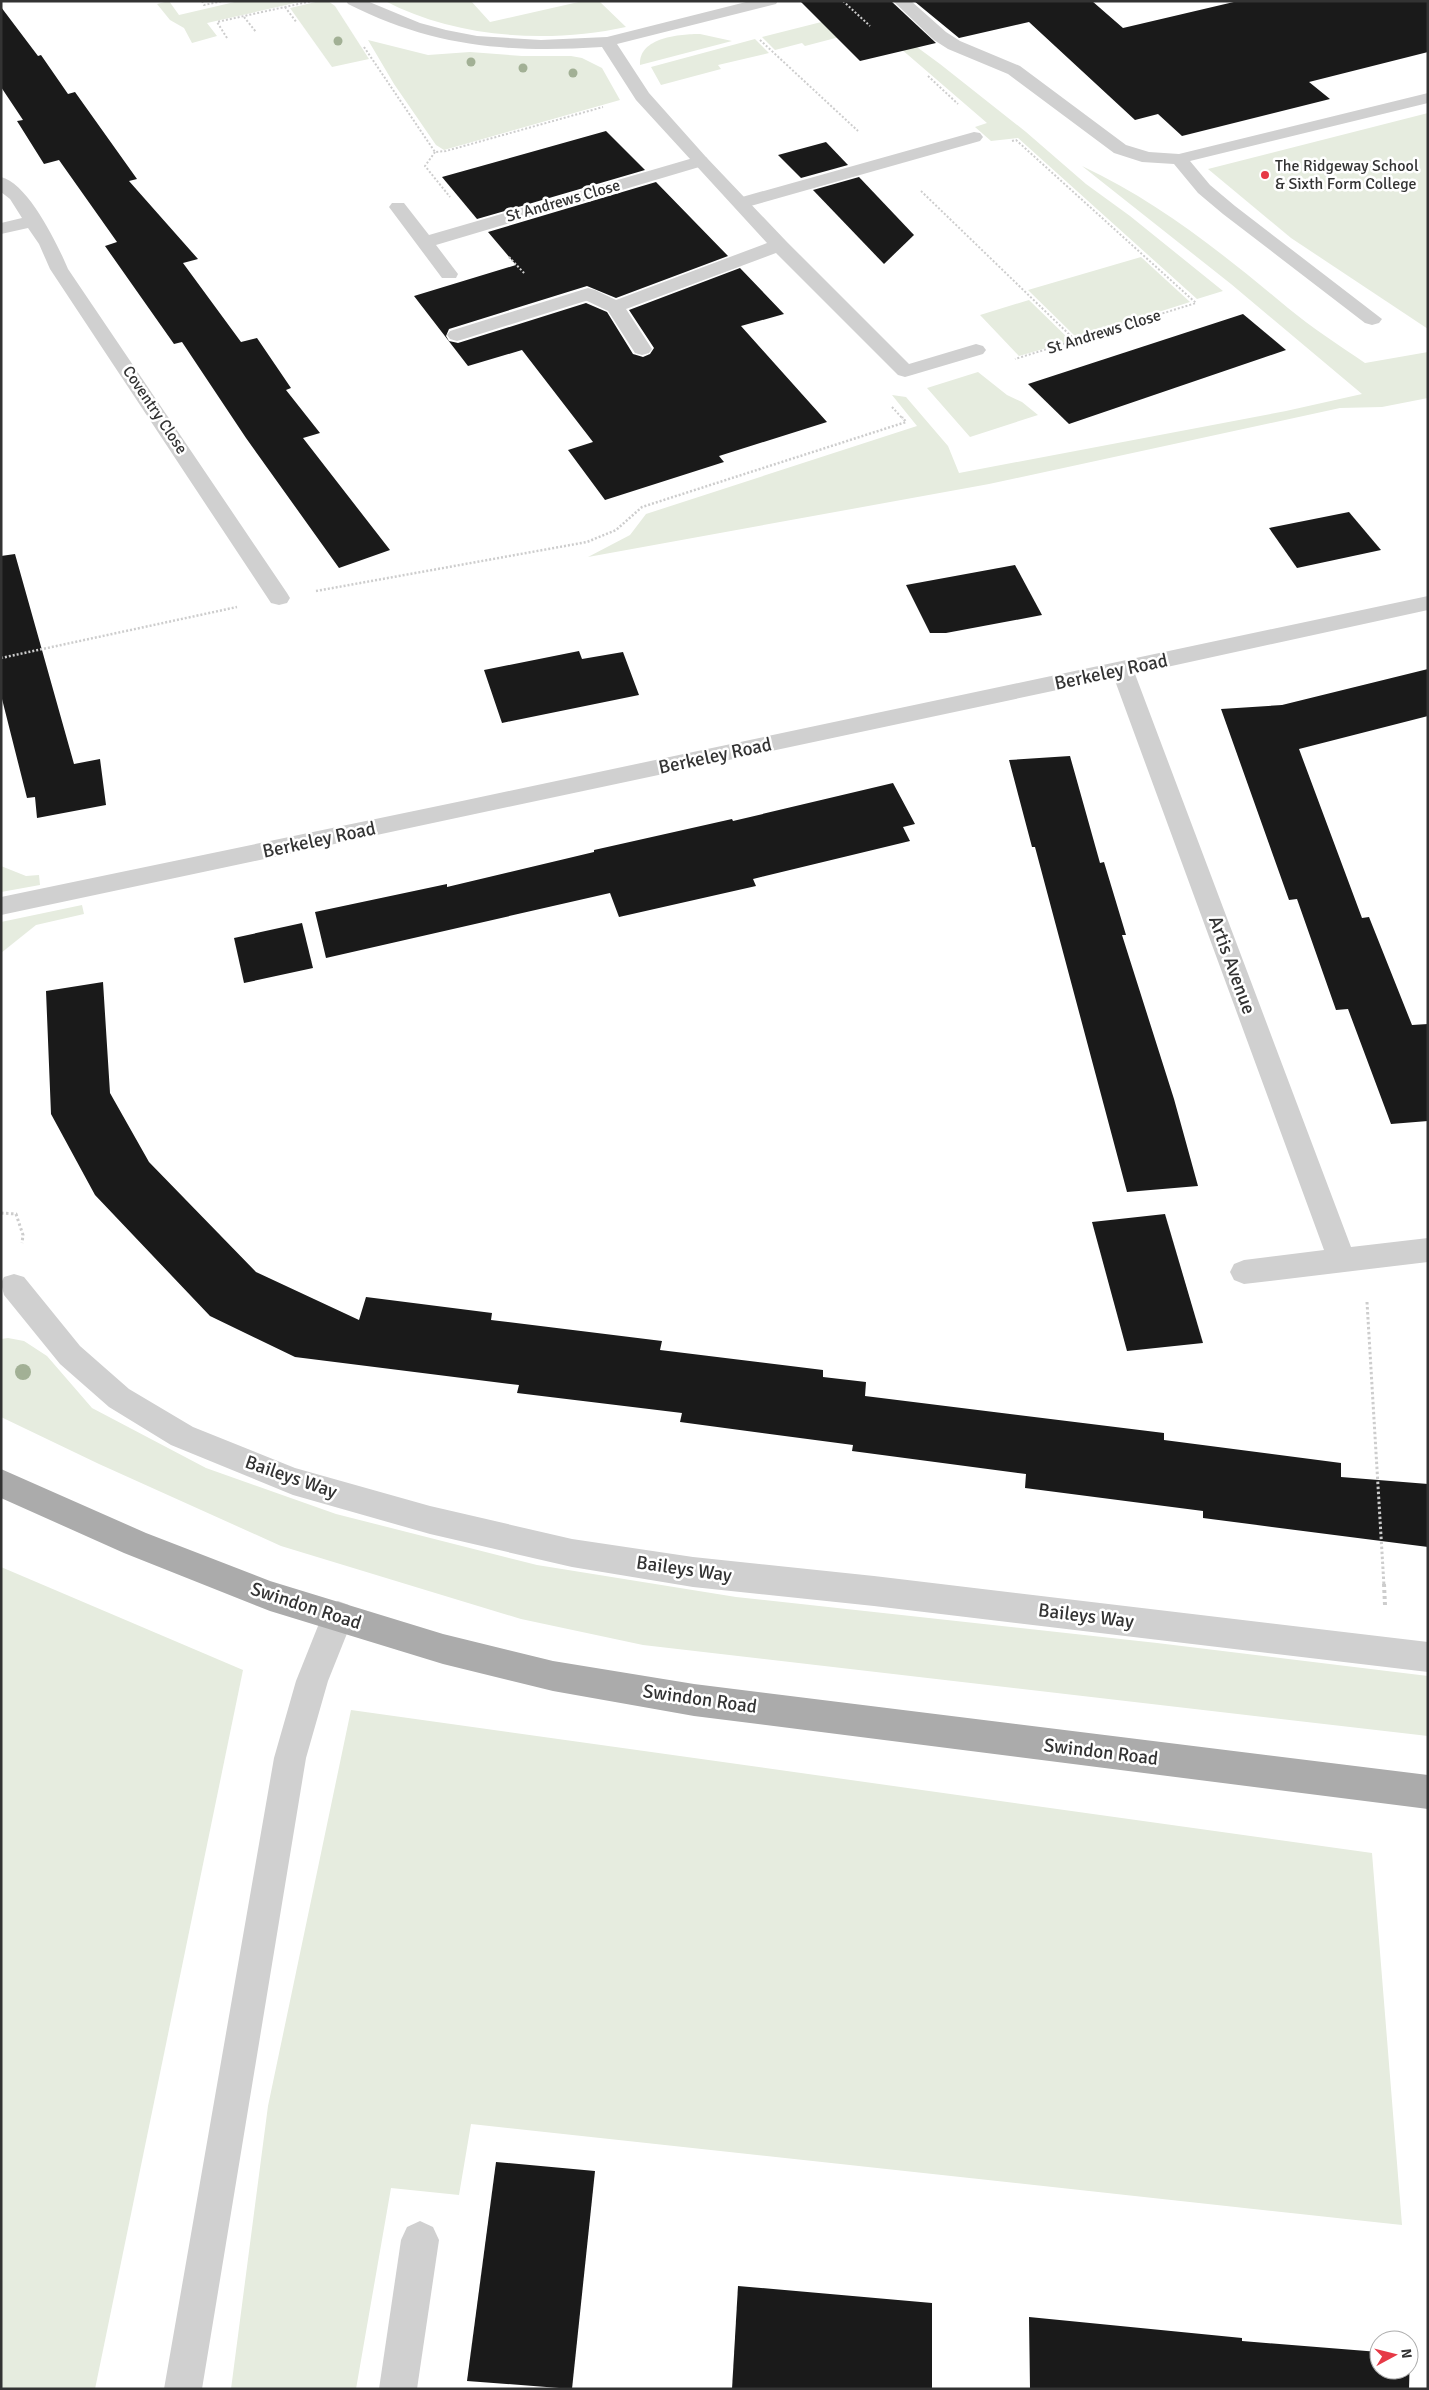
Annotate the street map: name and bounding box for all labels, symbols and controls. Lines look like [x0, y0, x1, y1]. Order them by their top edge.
place label: The Ridgeway School & Sixth Form College [1275, 156, 1419, 194]
marker: The Ridgeway School & Sixth Form College [1259, 169, 1271, 181]
street label: St Andrews Close [504, 175, 622, 227]
street label: St Andrews Close [1045, 305, 1163, 359]
street label: Coventry Close [118, 362, 192, 458]
street label: Berkeley Road [1052, 648, 1170, 696]
street label: Berkeley Road [656, 732, 774, 780]
street label: Berkeley Road [260, 816, 378, 864]
street label: Artis Avenue [1203, 913, 1261, 1017]
street label: Baileys Way [242, 1450, 340, 1504]
street label: Baileys Way [635, 1550, 733, 1588]
street label: Swindon Road [248, 1577, 364, 1635]
street label: Baileys Way [1037, 1598, 1135, 1634]
street label: Swindon Road [641, 1679, 759, 1719]
street label: Swindon Road [1043, 1733, 1159, 1771]
north arrow [1369, 2330, 1419, 2380]
text: N [1397, 2348, 1415, 2359]

